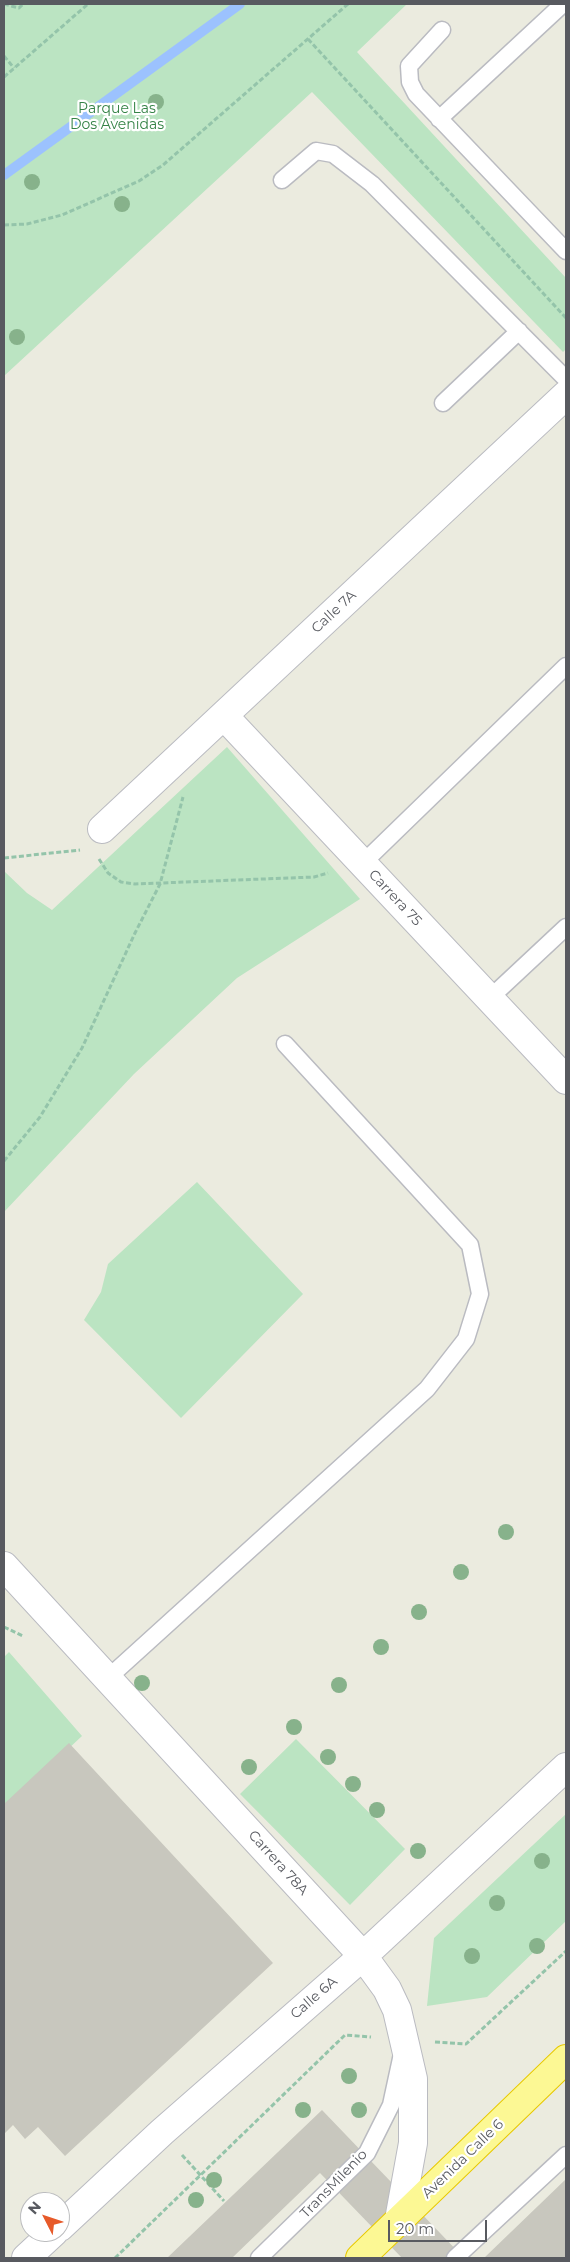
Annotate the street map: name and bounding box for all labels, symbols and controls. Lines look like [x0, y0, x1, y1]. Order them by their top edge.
park label: Parque Las Dos Avenidas [70, 101, 164, 134]
street label: Calle 7A [308, 587, 360, 637]
street label: Carrera 75 [365, 867, 425, 929]
street label: Carrera 78A [245, 1827, 311, 1899]
street label: Calle 6A [287, 1973, 341, 2023]
street label: Avenida Calle 6 [419, 2116, 507, 2202]
street label: TransMilenio [297, 2146, 371, 2222]
north arrow [20, 2192, 70, 2242]
text: N [24, 2198, 45, 2218]
scale bar [390, 2210, 489, 2242]
text: 20 m [396, 2219, 434, 2238]

